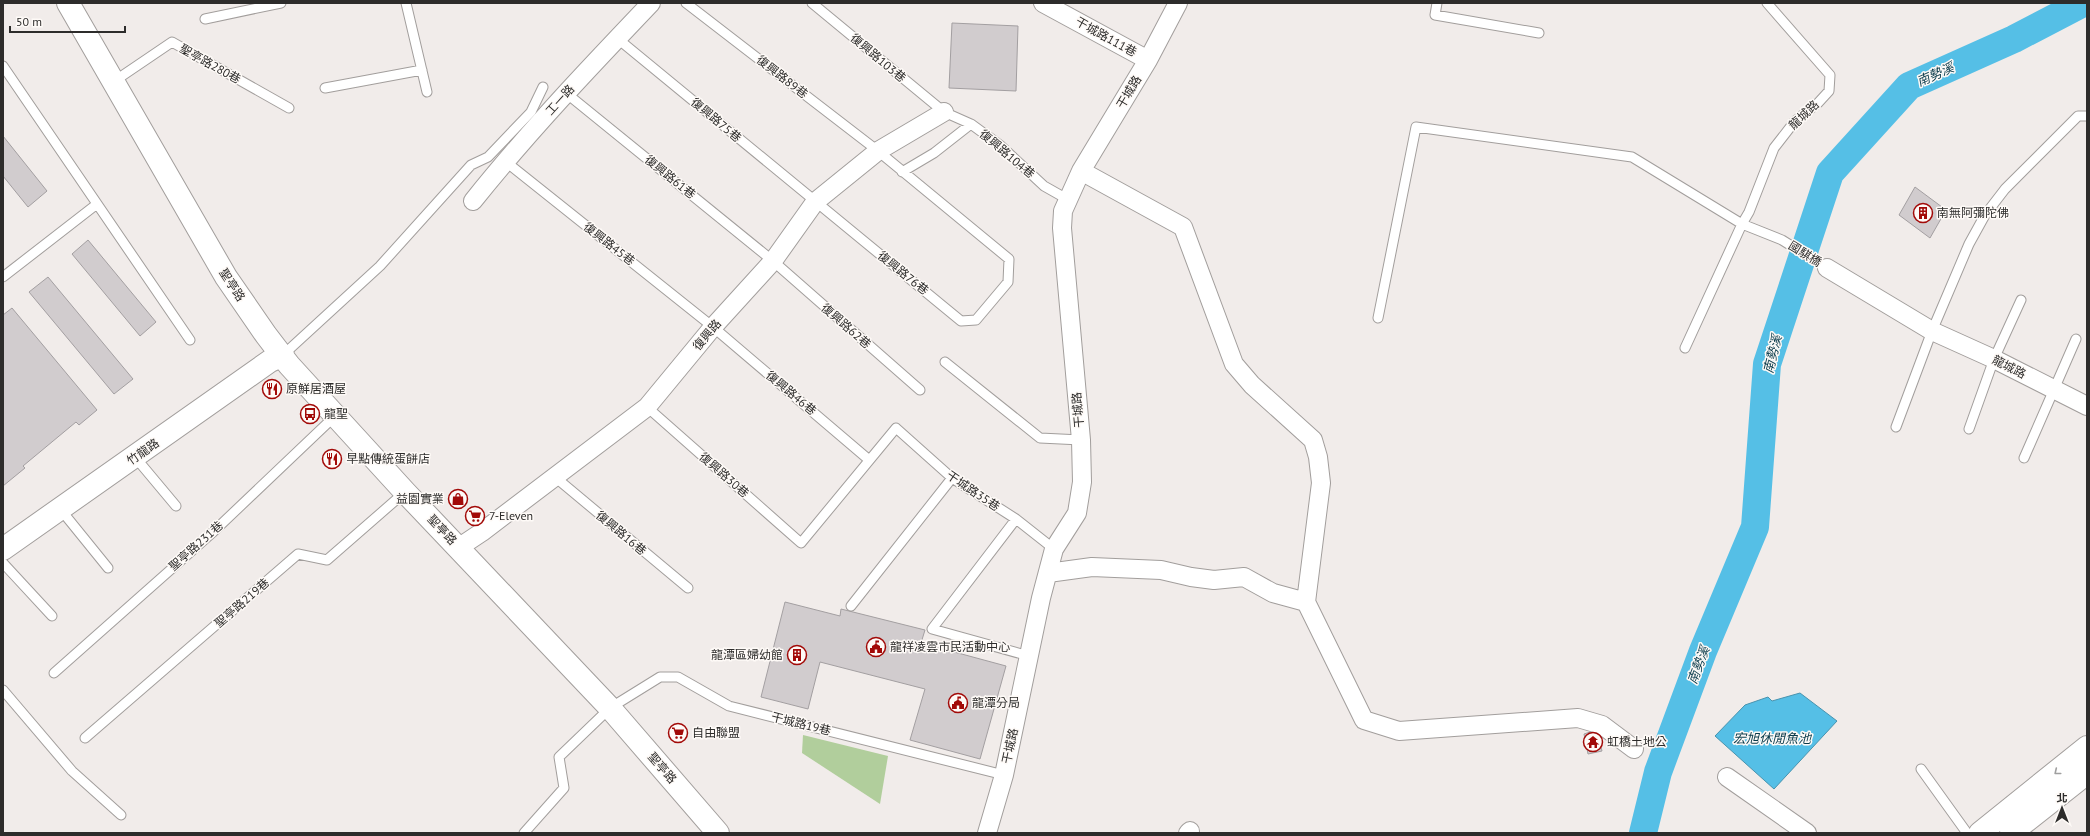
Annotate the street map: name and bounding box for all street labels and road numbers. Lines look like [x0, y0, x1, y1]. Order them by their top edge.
street label: 干城路111巷 [1073, 14, 1139, 60]
street label: 復興路103巷 [848, 30, 909, 85]
street label: 聖亭路280巷 [177, 41, 243, 87]
street label: 復興路89巷 [754, 52, 811, 101]
street label: 干城路 [1113, 72, 1144, 111]
street label: 工一路 [542, 81, 577, 118]
street label: 復興路75巷 [688, 94, 745, 145]
street label: 龍城路 [1785, 97, 1822, 132]
street label: 復興路104巷 [977, 126, 1038, 181]
street label: 復興路61巷 [642, 152, 699, 202]
street label: 復興路45巷 [581, 219, 638, 268]
street label: 國騏橋 [1786, 238, 1825, 269]
street label: 復興路76巷 [875, 248, 932, 298]
street label: 聖亭路 [216, 266, 249, 304]
street label: 復興路62巷 [818, 300, 874, 351]
street label: 復興路 [689, 316, 724, 353]
street label: 龍城路 [1990, 352, 2029, 381]
street label: 復興路46巷 [763, 367, 820, 418]
street label: 干城路 [1068, 391, 1087, 429]
street label: 竹龍路 [124, 435, 162, 468]
street label: 復興路30巷 [696, 449, 752, 500]
street label: 干城路35巷 [944, 467, 1003, 514]
street label: 復興路16巷 [593, 507, 650, 558]
street label: 聖亭路 [425, 511, 460, 548]
street label: 聖亭路231巷 [166, 517, 226, 574]
street label: 聖亭路219巷 [211, 575, 272, 630]
street label: 干城路19巷 [770, 709, 833, 738]
street label: 干城路 [998, 727, 1021, 765]
street label: 聖亭路 [645, 749, 680, 786]

